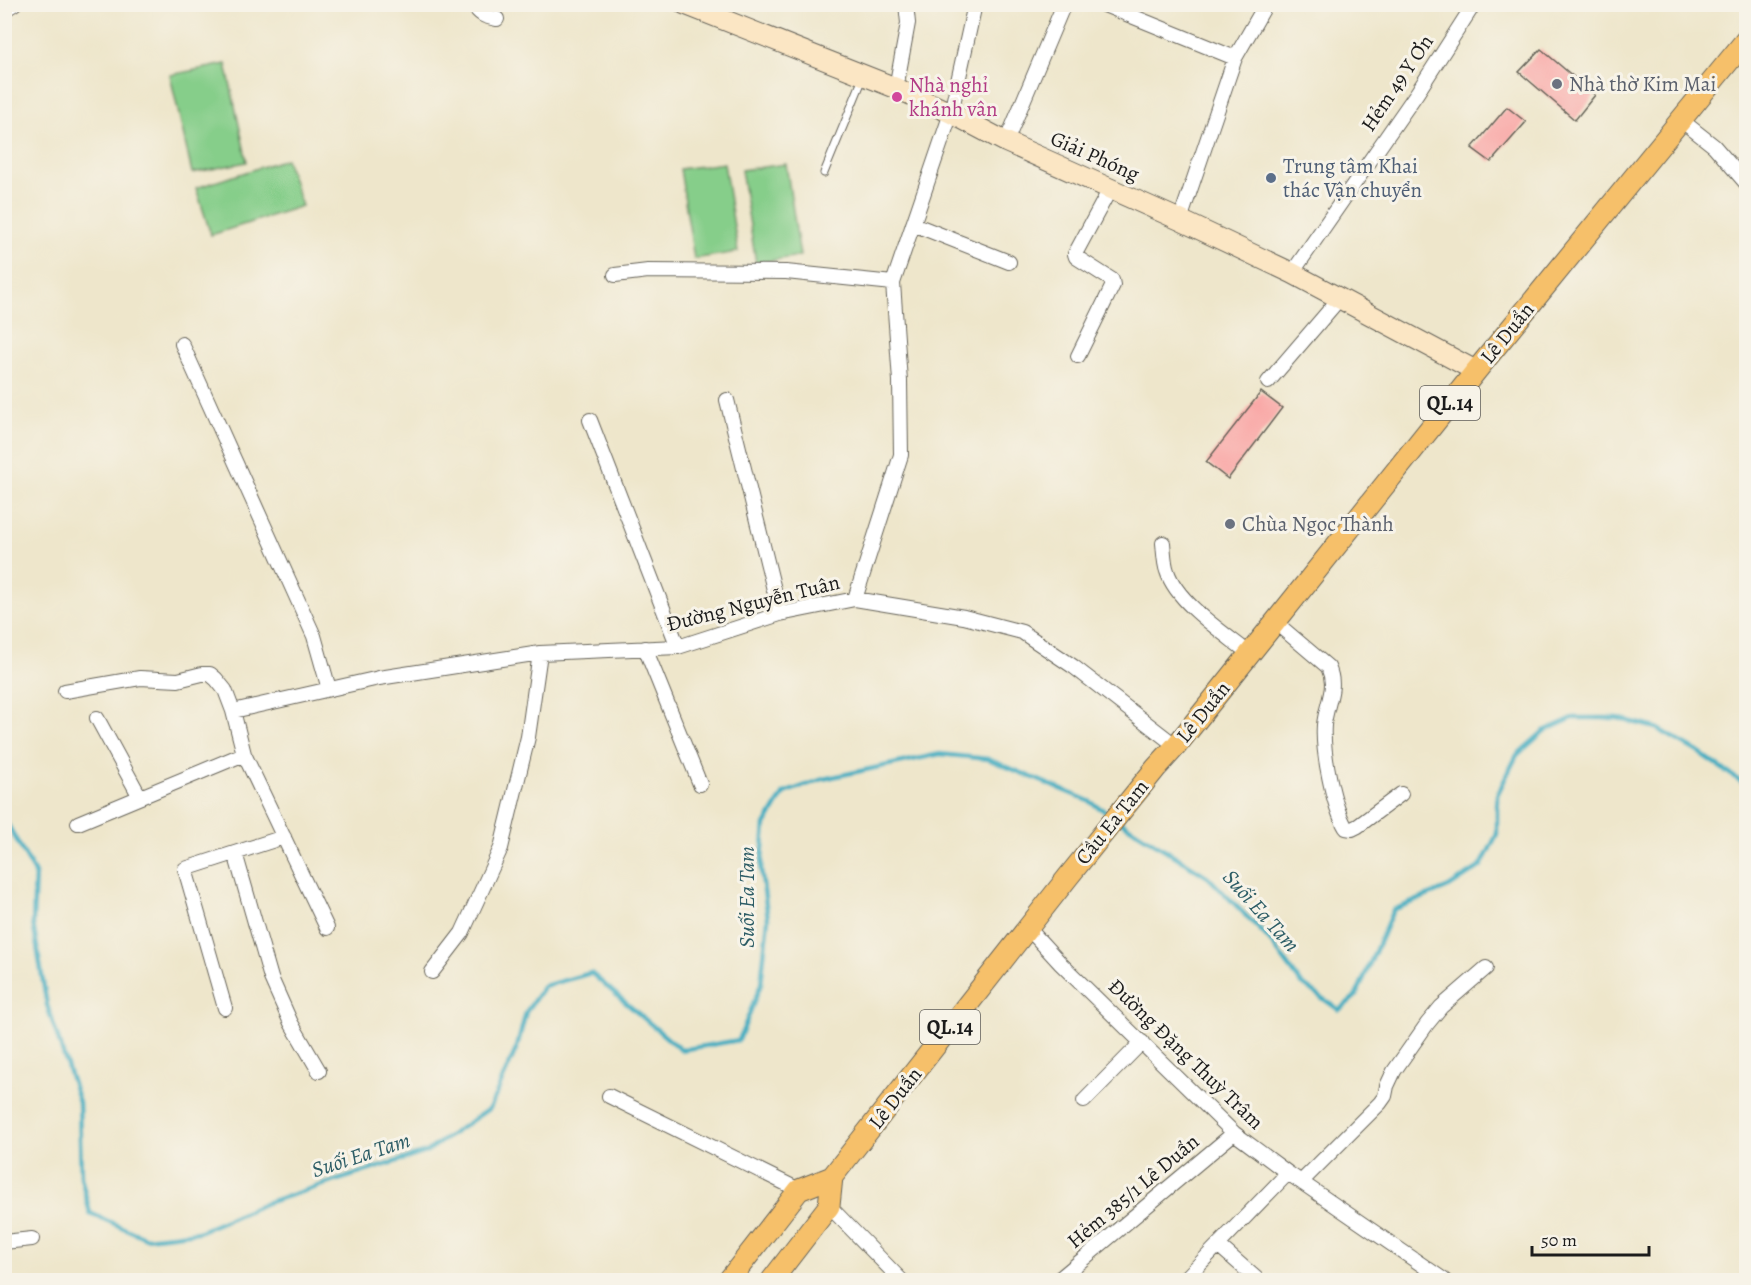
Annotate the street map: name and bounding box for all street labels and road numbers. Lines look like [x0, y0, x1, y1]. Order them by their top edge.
street label: Hẻm 49 Y Ơn [1354, 29, 1440, 137]
street label: Giải Phóng [1046, 124, 1144, 188]
street label: Lê Duẩn [1474, 296, 1540, 370]
road number: QL.14 [1420, 386, 1480, 420]
street label: Đường Nguyễn Tuân [663, 568, 843, 638]
street label: Lê Duẩn [1170, 675, 1236, 749]
street label: Cầu Ea Tam [1069, 774, 1155, 870]
street label: Đường Đặng Thuỳ Trâm [1102, 972, 1270, 1136]
road number: QL.14 [920, 1010, 980, 1044]
street label: Lê Duẩn [862, 1061, 928, 1135]
street label: Hẻm 385/1 Lê Duẩn [1061, 1127, 1205, 1255]

